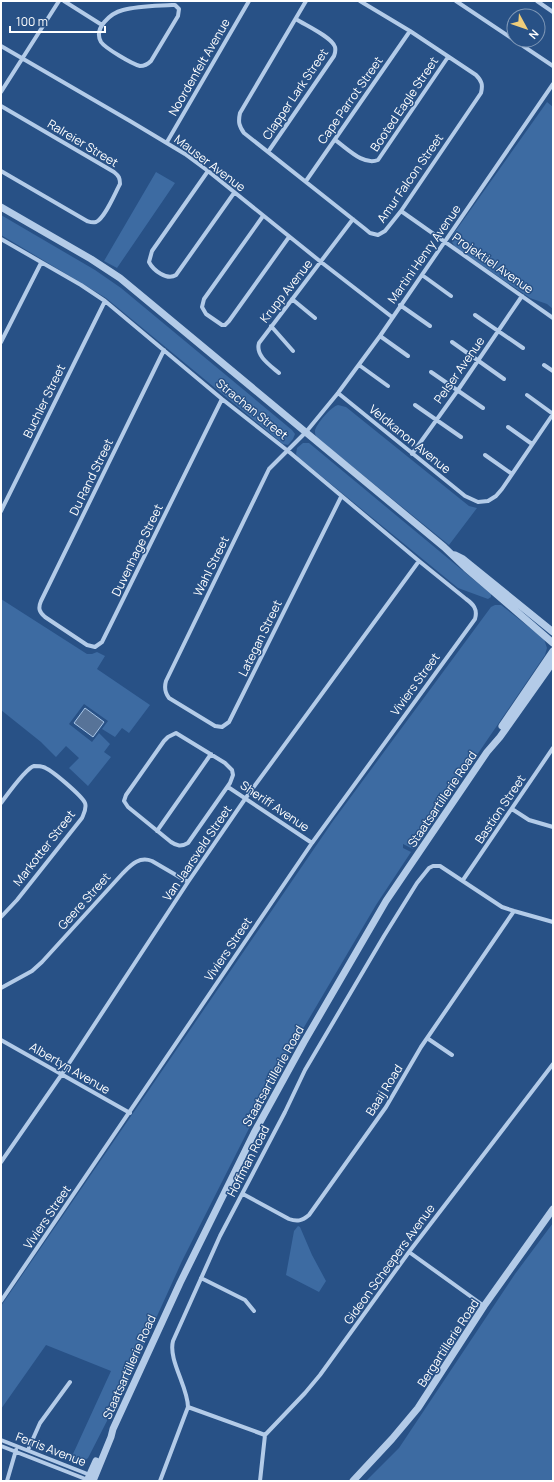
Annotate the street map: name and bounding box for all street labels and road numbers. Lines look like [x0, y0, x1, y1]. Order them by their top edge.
street label: Noordenfelt Avenue [164, 15, 234, 119]
street label: Clapper Lark Street [258, 45, 332, 143]
street label: Cape Parrot Street [313, 53, 387, 147]
street label: Booted Eagle Street [366, 53, 442, 155]
street label: Ralreier Street [44, 115, 122, 171]
street label: Amur Falcon Street [373, 130, 447, 226]
street label: Mauser Avenue [171, 131, 249, 195]
street label: Martini Henry Avenue [383, 201, 465, 307]
street label: Projektiel Avenue [449, 229, 537, 297]
street label: Krupp Avenue [256, 256, 316, 326]
street label: Pelser Avenue [430, 333, 488, 407]
street label: Buchler Street [19, 361, 69, 441]
street label: Strachan Street [212, 375, 292, 443]
street label: Veldkanon Avenue [365, 401, 455, 477]
street label: Du Rand Street [65, 436, 117, 518]
street label: Duvenhage Street [107, 501, 167, 599]
street label: Wahl Street [189, 533, 233, 599]
street label: Lategan Street [234, 597, 286, 679]
street label: Viviers Street [386, 649, 444, 719]
street label: Staatsartillerie Road [403, 747, 481, 851]
street label: Bastion Street [471, 771, 529, 847]
street label: Sheriff Avenue [237, 777, 313, 835]
street label: Van Jaarsveld Street [159, 802, 236, 904]
street label: Markotter Street [9, 806, 79, 889]
street label: Geere Street [54, 869, 114, 933]
street label: Viviers Street [200, 914, 256, 984]
street label: Staatsartillerie Road [238, 1023, 308, 1129]
street label: Albertyn Avenue [27, 1038, 113, 1098]
street label: Baaij Road [362, 1061, 406, 1119]
street label: Hoffman Road [223, 1122, 273, 1200]
street label: Viviers Street [19, 1182, 75, 1252]
street label: Gideon Scheepers Avenue [340, 1200, 438, 1328]
street label: Bergartillerie Road [413, 1296, 483, 1390]
street label: Staatsartillerie Road [98, 1312, 160, 1422]
street label: Ferris Avenue [13, 1428, 89, 1470]

